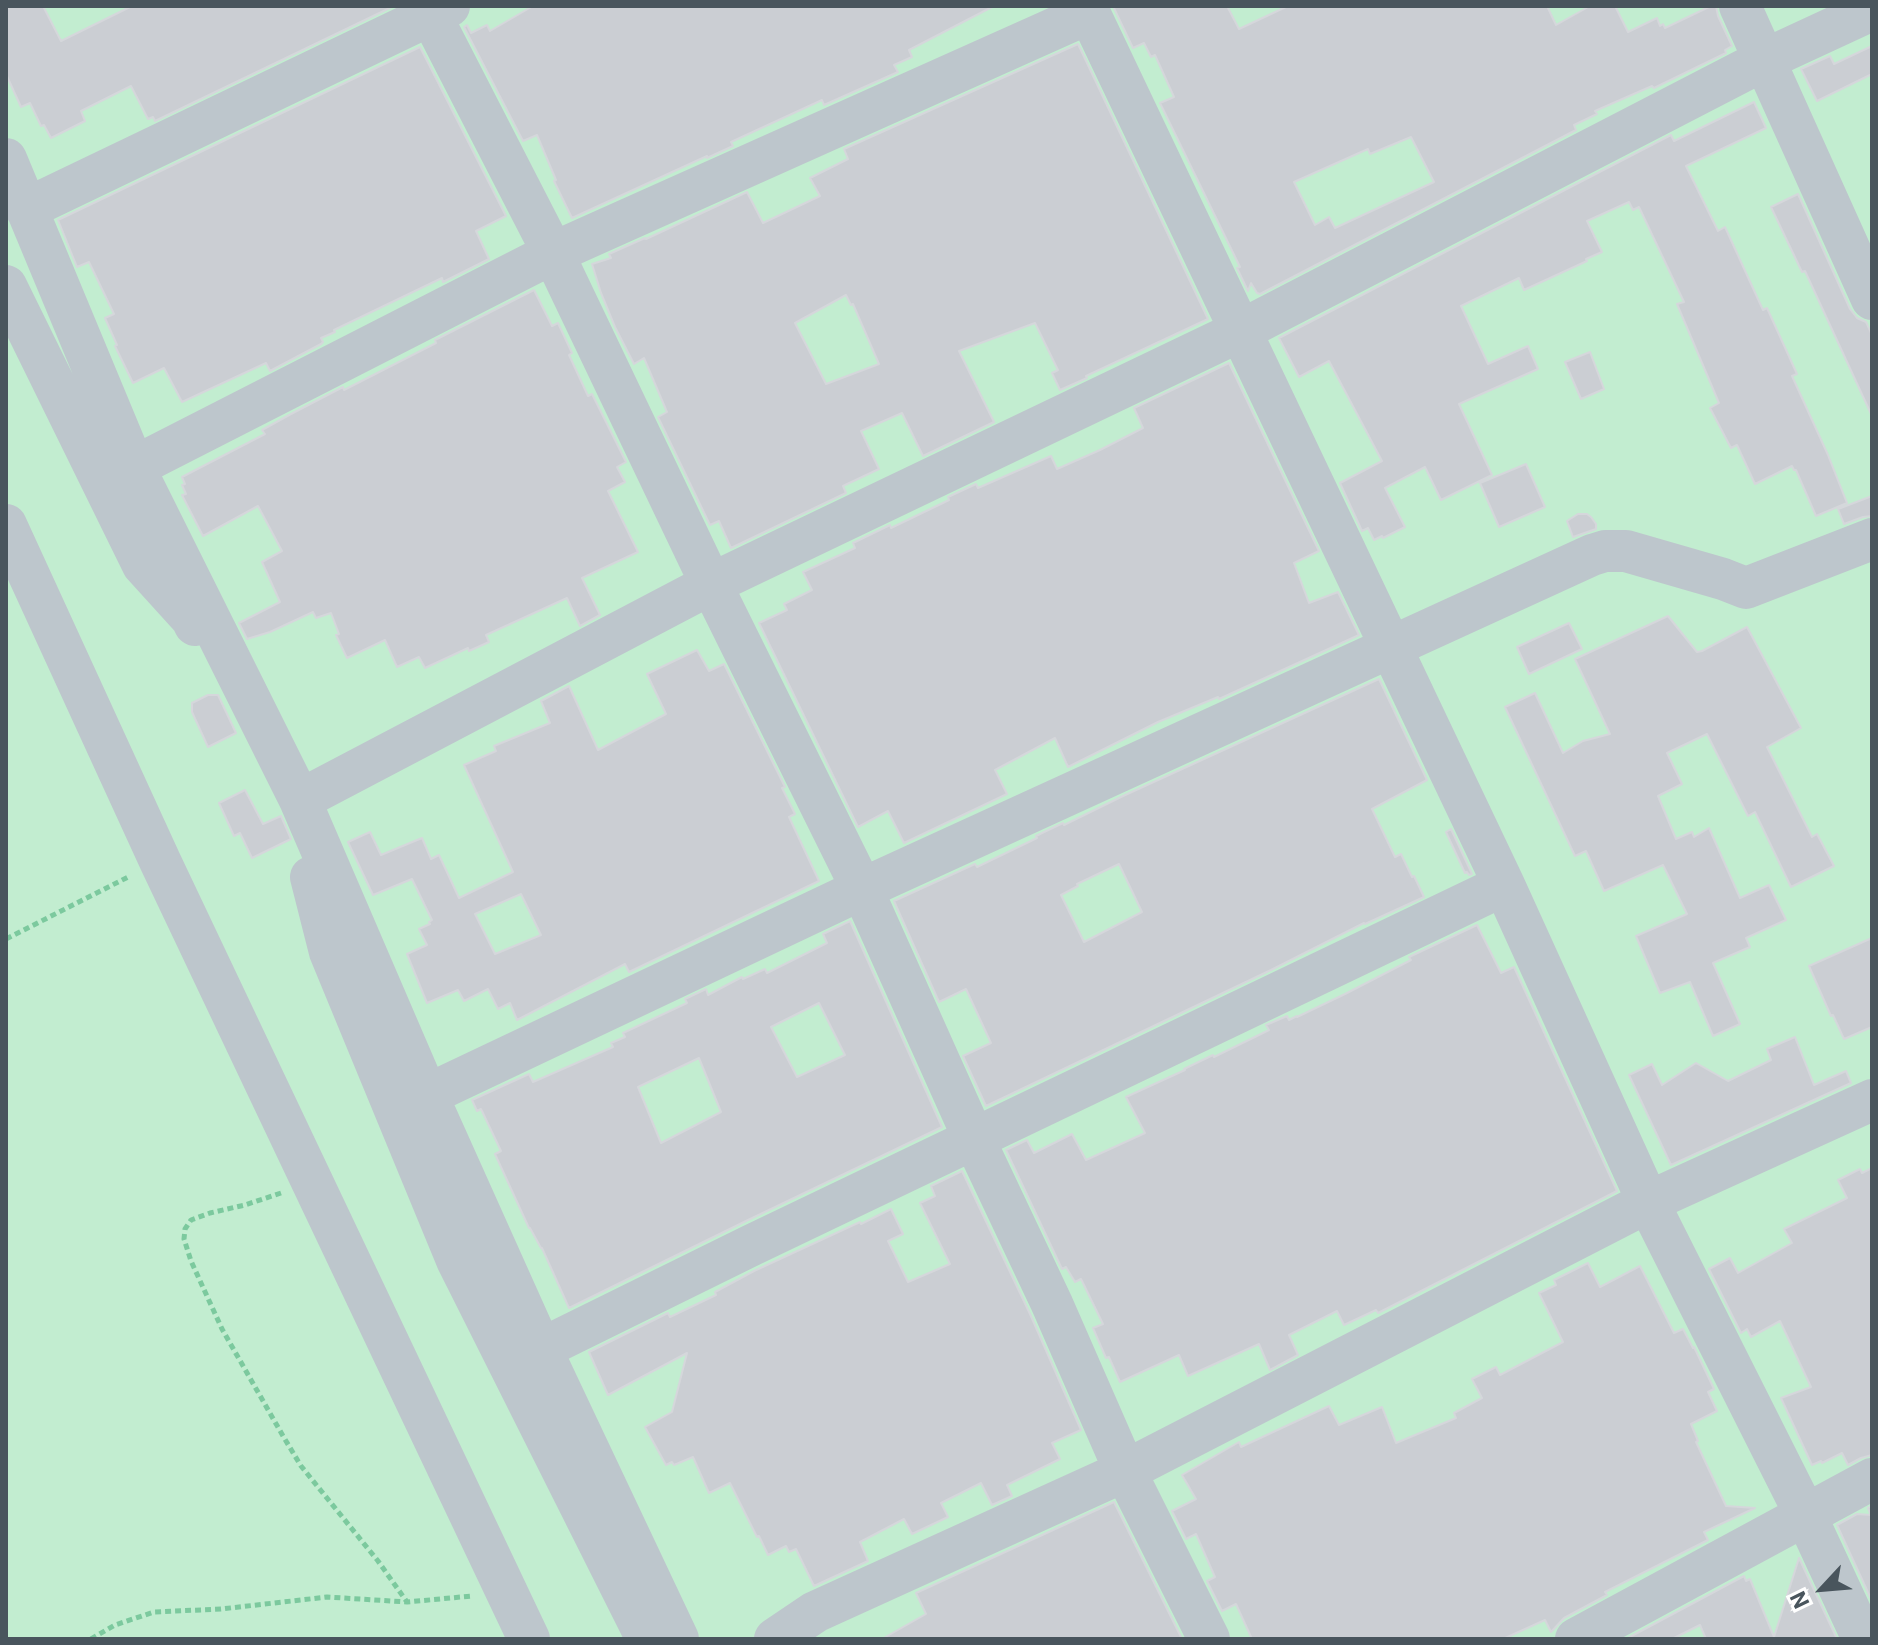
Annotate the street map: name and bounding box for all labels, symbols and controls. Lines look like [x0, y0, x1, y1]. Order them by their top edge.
north arrow [1782, 1549, 1862, 1629]
text: N [1785, 1587, 1815, 1612]

